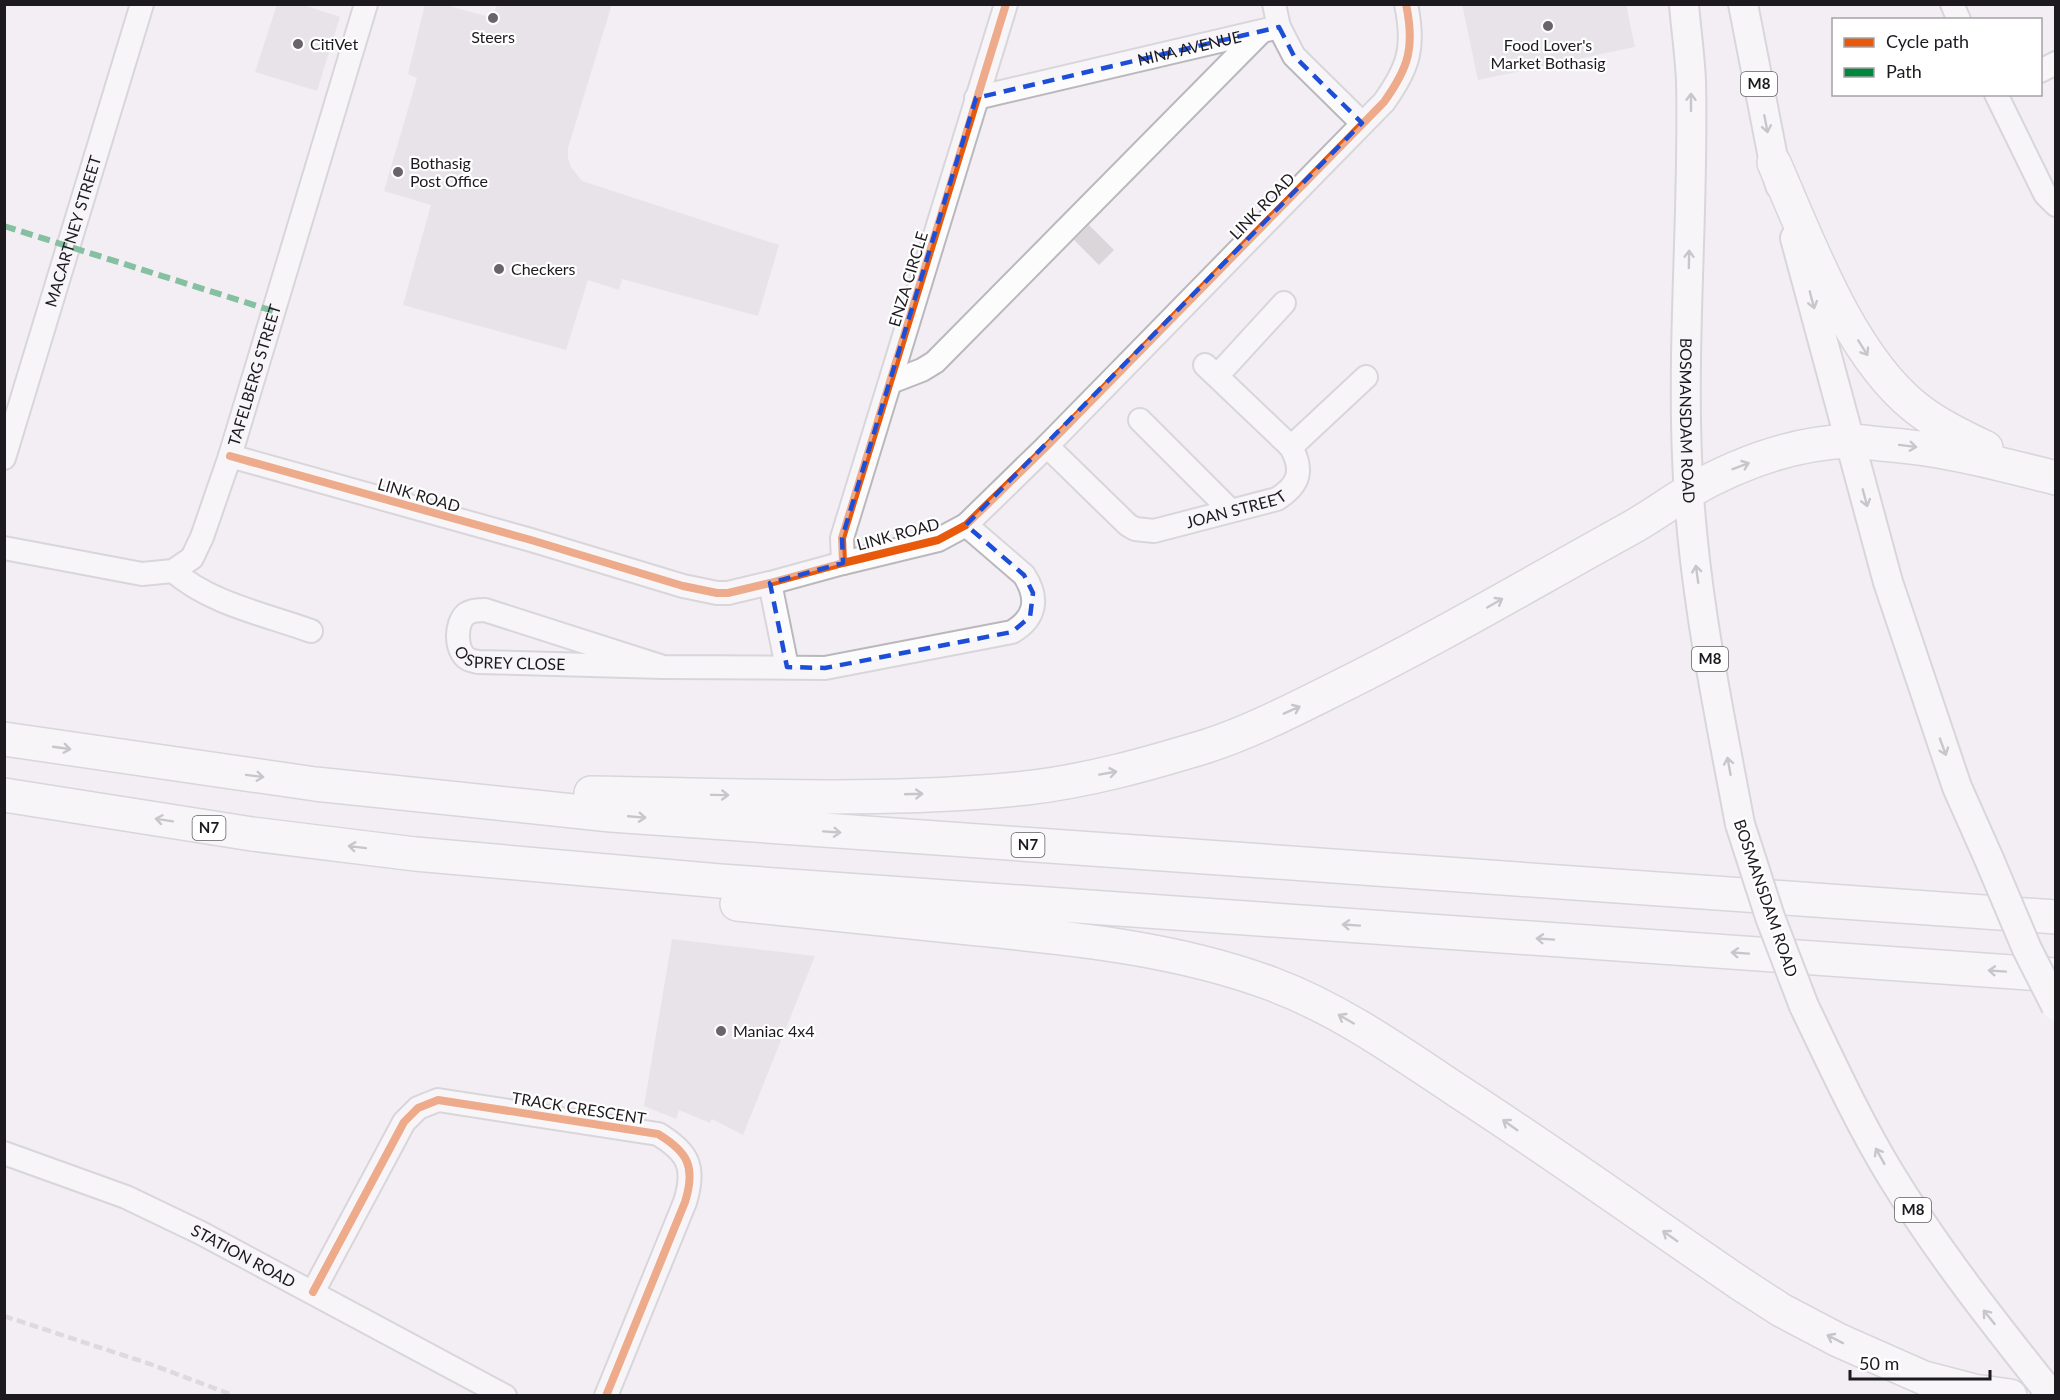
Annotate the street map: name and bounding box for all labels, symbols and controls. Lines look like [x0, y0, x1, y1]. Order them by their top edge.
marker: Steers [486, 11, 500, 25]
legend [1832, 18, 2042, 96]
marker: Food Lover's Market Bothasig [1541, 19, 1555, 33]
street label: NINA AVENUE [1135, 26, 1243, 69]
place label: Steers [471, 27, 515, 46]
text: Cycle path [1886, 30, 1969, 52]
place label: CitiVet [310, 34, 358, 53]
place label: Food Lover's Market Bothasig [1490, 35, 1606, 72]
marker: CitiVet [291, 37, 305, 51]
text: Path [1886, 60, 1922, 82]
road number: M8 [1741, 72, 1777, 96]
one-way arrow [1685, 92, 1697, 112]
one-way arrow [1761, 114, 1772, 133]
street label: MACARTNEY STREET [41, 153, 105, 309]
place label: Bothasig Post Office [410, 153, 488, 190]
marker: Bothasig Post Office [391, 165, 405, 179]
street label: LINK ROAD [1225, 168, 1298, 243]
street label: ENZA CIRCLE [884, 229, 931, 329]
one-way arrow [1683, 250, 1694, 270]
place label: Checkers [511, 259, 576, 278]
marker: Checkers [492, 262, 506, 276]
one-way arrow [1806, 290, 1818, 309]
street label: TAFELBERG STREET [224, 301, 284, 448]
street label: BOSMANSDAM ROAD [1677, 338, 1699, 504]
one-way arrow [1857, 339, 1869, 356]
one-way arrow [1898, 441, 1918, 452]
one-way arrow [1731, 460, 1750, 471]
street label: LINK ROAD [376, 474, 463, 515]
street label: JOAN STREET [1184, 485, 1290, 531]
one-way arrow [1860, 488, 1872, 507]
street label: LINK ROAD [854, 513, 941, 554]
one-way arrow [1691, 564, 1702, 584]
one-way arrow [1486, 597, 1503, 609]
street label: OSPREY CLOSE [451, 642, 566, 673]
road number: M8 [1692, 647, 1728, 671]
one-way arrow [1282, 704, 1300, 715]
one-way arrow [1939, 737, 1950, 756]
one-way arrow [52, 743, 72, 754]
one-way arrow [1723, 757, 1734, 776]
one-way arrow [1098, 767, 1117, 778]
one-way arrow [245, 771, 265, 782]
one-way arrow [904, 788, 924, 800]
one-way arrow [709, 789, 729, 800]
one-way arrow [627, 812, 647, 823]
one-way arrow [154, 815, 174, 826]
road number: N7 [192, 816, 226, 840]
street label: BOSMANSDAM ROAD [1731, 817, 1802, 979]
one-way arrow [821, 826, 841, 837]
road number: N7 [1012, 833, 1044, 857]
one-way arrow [347, 842, 367, 853]
one-way arrow [1341, 920, 1361, 931]
one-way arrow [1536, 933, 1556, 944]
one-way arrow [1730, 947, 1750, 958]
one-way arrow [1988, 965, 2008, 976]
one-way arrow [1338, 1013, 1355, 1025]
place label: Maniac 4x4 [733, 1021, 815, 1040]
marker: Maniac 4x4 [714, 1024, 728, 1038]
street label: TRACK CRESCENT [511, 1088, 648, 1128]
one-way arrow [1502, 1119, 1518, 1131]
one-way arrow [1874, 1148, 1886, 1165]
road number: M8 [1895, 1198, 1931, 1222]
street label: STATION ROAD [189, 1220, 299, 1291]
one-way arrow [1663, 1230, 1679, 1242]
one-way arrow [1983, 1309, 1996, 1325]
one-way arrow [1827, 1333, 1845, 1344]
scale bar [1850, 1343, 1990, 1381]
text: 50 m [1859, 1352, 1899, 1374]

